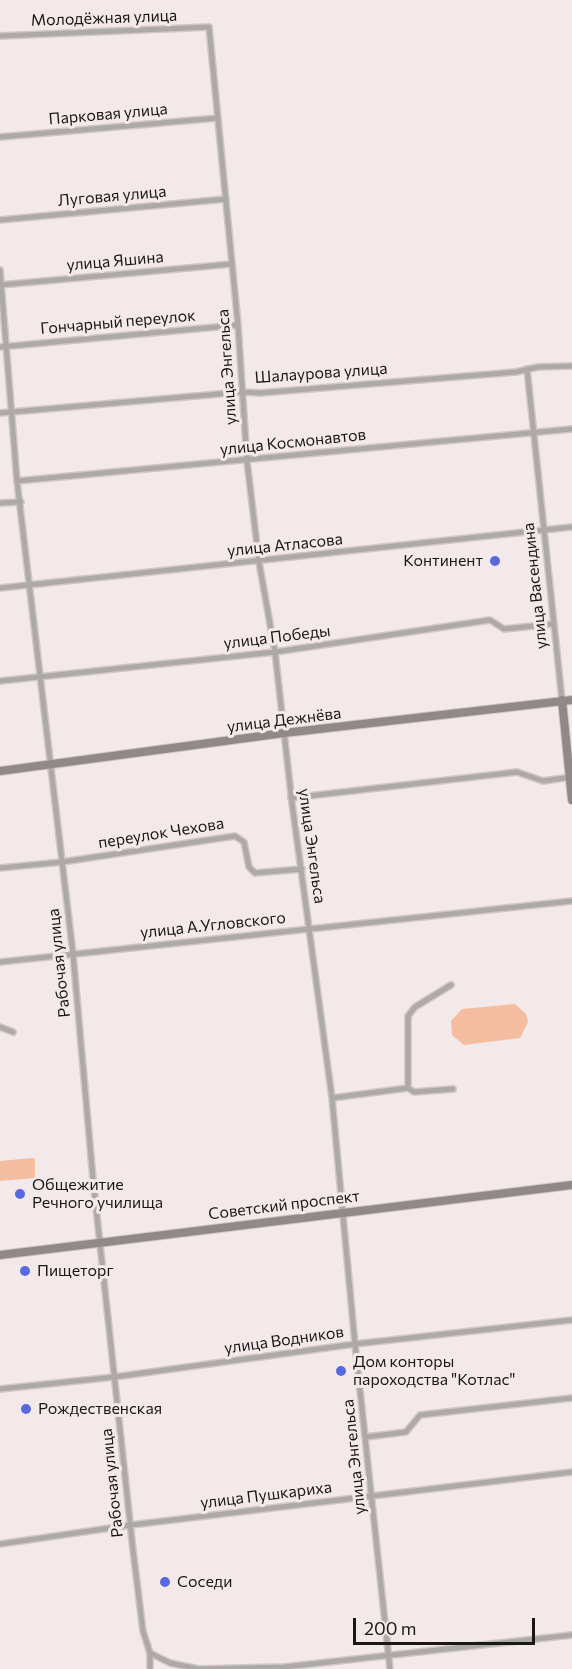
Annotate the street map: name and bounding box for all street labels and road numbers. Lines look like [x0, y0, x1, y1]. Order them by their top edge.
street label: Молодёжная улица [30, 6, 178, 30]
street label: Парковая улица [48, 99, 168, 129]
street label: Луговая улица [57, 182, 167, 210]
street label: улица Яшина [66, 247, 164, 275]
street label: Гончарный переулок [40, 306, 196, 338]
street label: улица Энгельса [213, 309, 241, 425]
street label: Шалаурова улица [254, 359, 388, 387]
street label: улица Космонавтов [219, 425, 367, 459]
street label: улица Васендина [519, 522, 551, 650]
street label: улица Атласова [226, 529, 344, 561]
street label: улица Победы [223, 621, 331, 653]
street label: улица Дежнёва [226, 703, 342, 737]
street label: улица Энгельса [294, 787, 330, 905]
street label: переулок Чехова [97, 814, 225, 852]
street label: Рабочая улица [44, 907, 74, 1019]
street label: улица А.Угловского [139, 908, 287, 942]
street label: Советский проспект [207, 1186, 361, 1224]
street label: улица Водников [223, 1322, 345, 1358]
street label: улица Энгельса [338, 1398, 370, 1516]
street label: Рабочая улица [97, 1427, 127, 1539]
street label: улица Пушкариха [199, 1477, 333, 1513]

